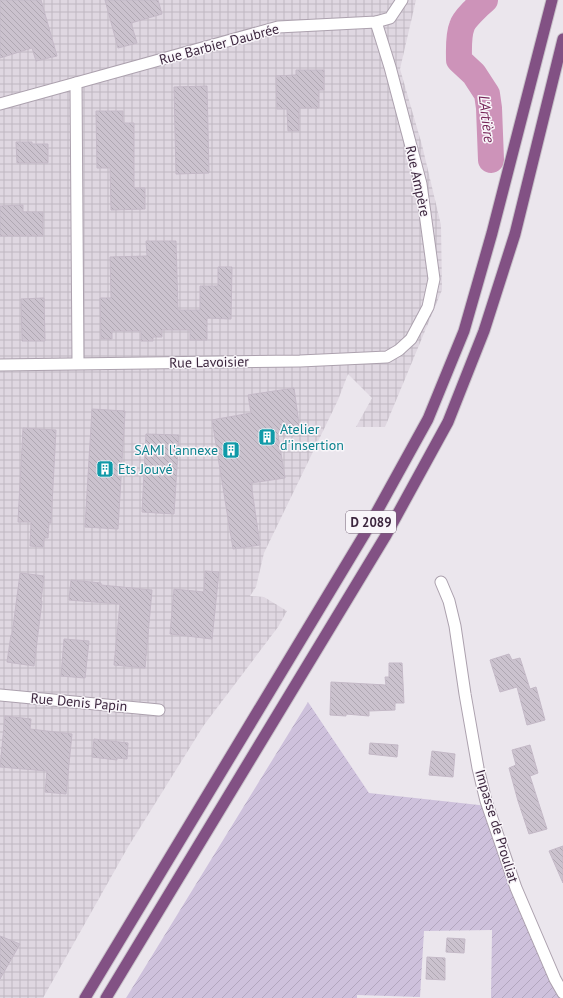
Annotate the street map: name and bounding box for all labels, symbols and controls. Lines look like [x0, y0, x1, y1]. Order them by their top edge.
street label: Rue Barbier Daubrée [157, 19, 281, 69]
water label: L'Artière [475, 94, 499, 144]
street label: Rue Ampère [402, 144, 434, 218]
street label: Rue Lavoisier [169, 352, 249, 372]
place label: Atelier d'insertion [280, 420, 344, 454]
building icon: Atelier d'insertion [257, 427, 277, 447]
building icon: SAMI l'annexe [221, 440, 241, 460]
place label: SAMI l'annexe [134, 441, 218, 459]
building icon: Ets Jouvé [95, 459, 115, 479]
place label: Ets Jouvé [118, 460, 173, 478]
road number: D 2089 [346, 511, 396, 533]
street label: Rue Denis Papin [30, 689, 128, 715]
street label: Impasse de Prouliat [471, 767, 523, 885]

